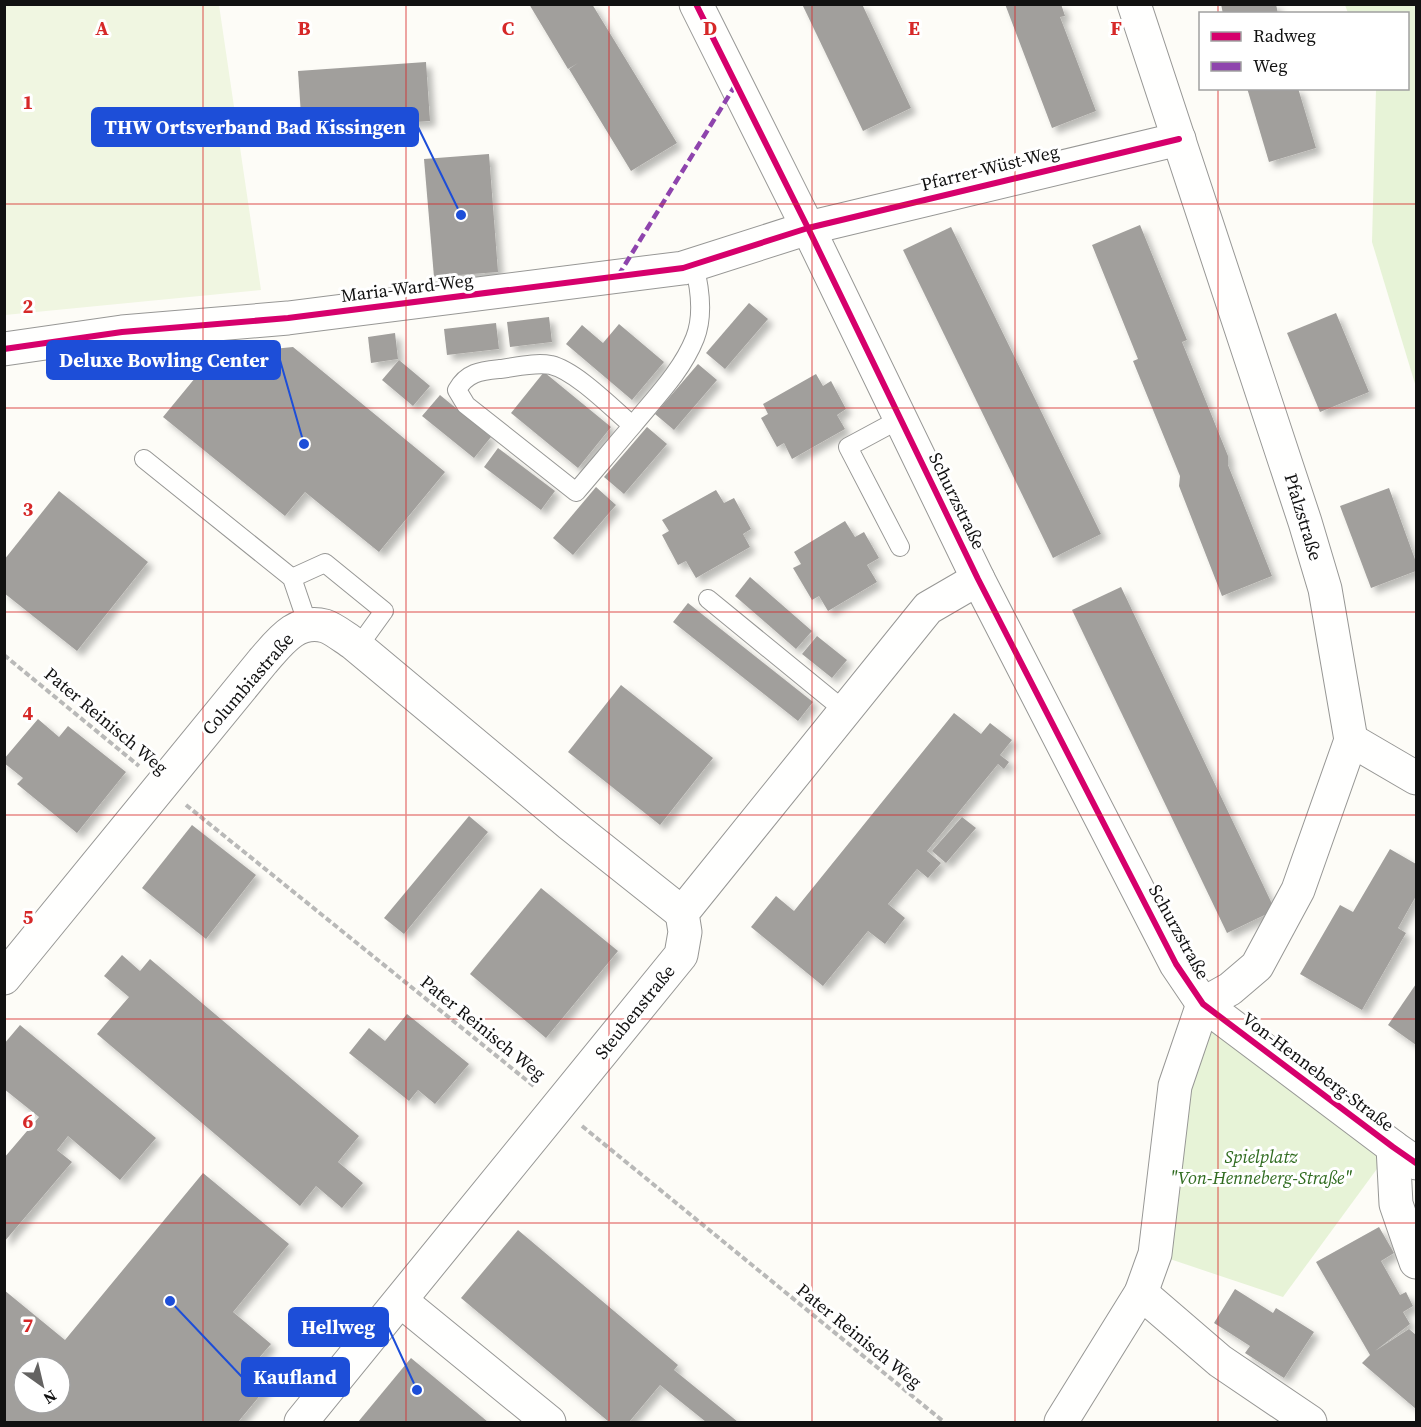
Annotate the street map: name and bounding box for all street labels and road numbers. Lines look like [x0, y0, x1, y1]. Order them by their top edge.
street label: Pfarrer-Wüst-Weg [918, 138, 1061, 197]
street label: Maria-Ward-Weg [339, 267, 474, 308]
street label: Schurzstraße [923, 448, 992, 553]
street label: Pfalzstraße [1278, 470, 1329, 563]
street label: Columbiastraße [196, 627, 299, 740]
street label: Pater Reinisch Weg [39, 661, 173, 780]
street label: Schurzstraße [1143, 880, 1216, 984]
street label: Steubenstraße [589, 959, 681, 1064]
street label: Pater Reinisch Weg [415, 969, 551, 1086]
street label: Von-Henneberg-Straße [1237, 1006, 1399, 1137]
street label: Pater Reinisch Weg [791, 1277, 927, 1394]

